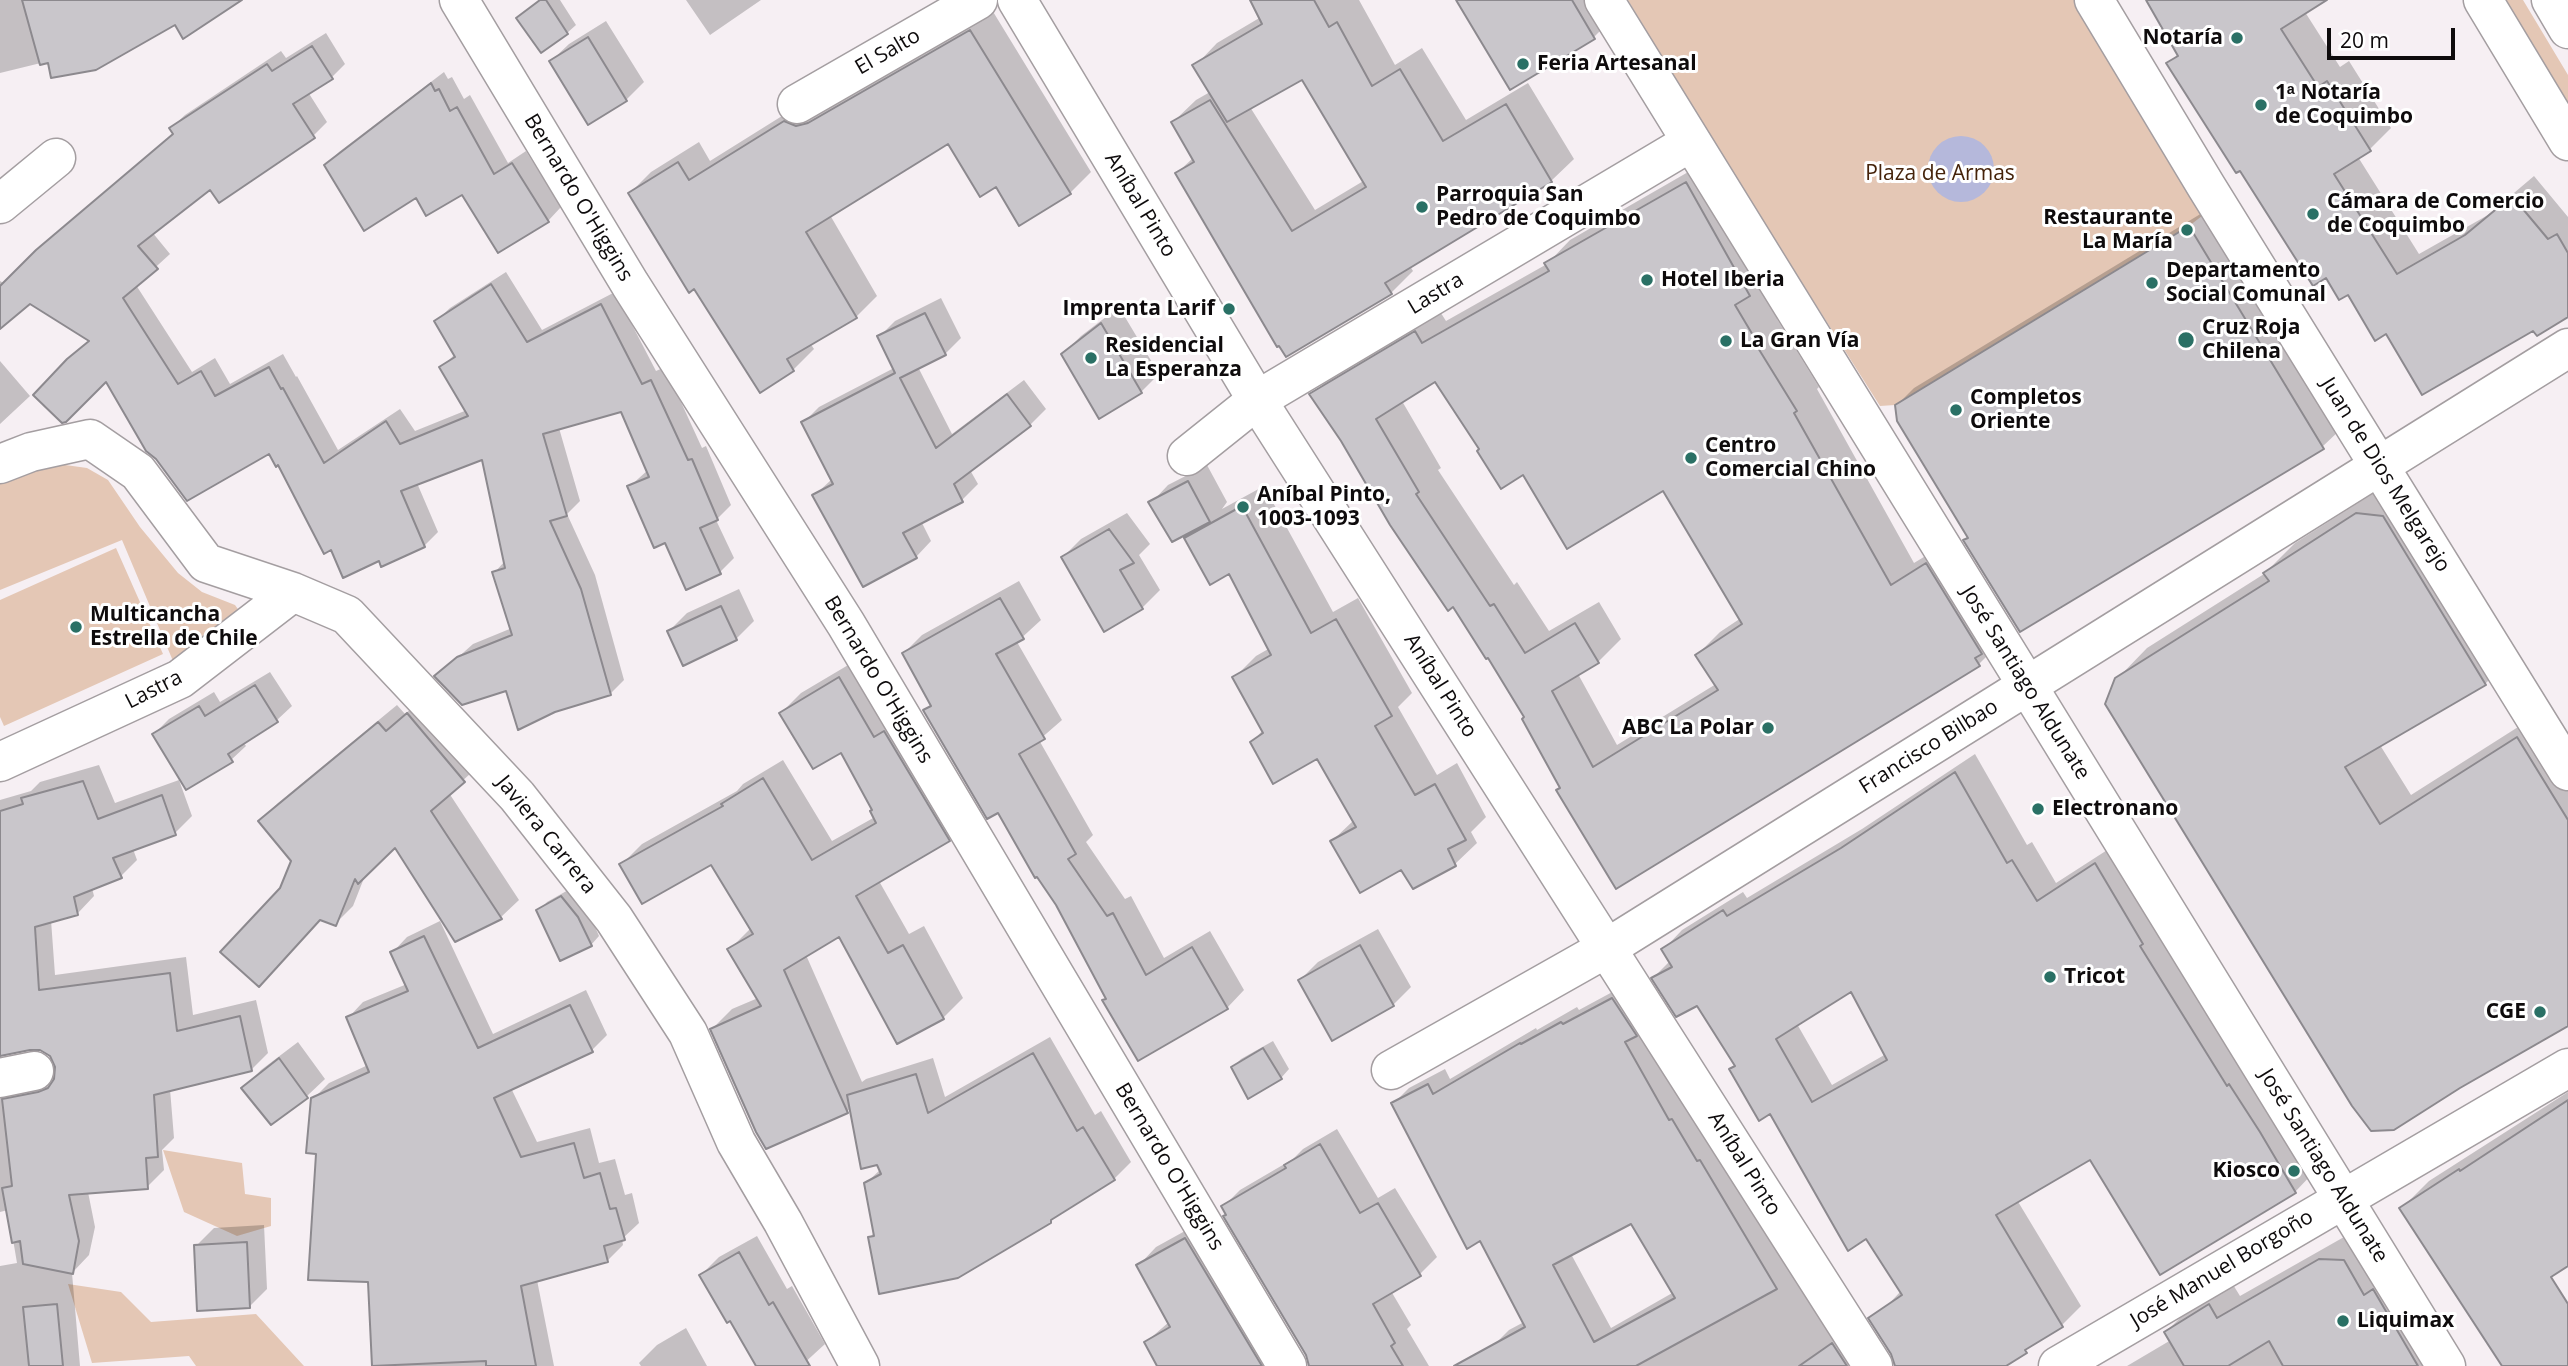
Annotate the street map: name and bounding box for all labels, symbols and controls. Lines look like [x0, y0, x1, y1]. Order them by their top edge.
scale bar [2330, 14, 2458, 58]
street label: El Salto [851, 23, 925, 81]
place label: Notaría [2142, 25, 2223, 51]
text: 20 m [2340, 26, 2389, 54]
marker: Notaría [2229, 30, 2245, 46]
place label: Feria Artesanal [1537, 51, 1697, 77]
marker: Feria Artesanal [1515, 56, 1531, 72]
place label: 1ᵃ Notaría de Coquimbo [2275, 80, 2413, 130]
marker: 1ᵃ Notaría de Coquimbo [2253, 97, 2269, 113]
street label: Bernardo O'Higgins [518, 110, 638, 286]
street label: Aníbal Pinto [1099, 148, 1181, 262]
park label: Plaza de Armas [1865, 161, 2015, 187]
place label: Parroquia San Pedro de Coquimbo [1436, 182, 1641, 232]
place label: Cámara de Comercio de Coquimbo [2327, 189, 2544, 239]
marker: Parroquia San Pedro de Coquimbo [1414, 199, 1430, 215]
place label: Restaurante La María [2043, 205, 2173, 255]
marker: Cámara de Comercio de Coquimbo [2305, 206, 2321, 222]
marker: Restaurante La María [2179, 222, 2195, 238]
place label: Departamento Social Comunal [2166, 258, 2326, 308]
place label: Hotel Iberia [1661, 267, 1785, 293]
street label: Lastra [1404, 268, 1468, 320]
marker: Hotel Iberia [1639, 272, 1655, 288]
marker: Departamento Social Comunal [2144, 275, 2160, 291]
place label: Imprenta Larif [1063, 296, 1215, 322]
marker: Imprenta Larif [1221, 301, 1237, 317]
place label: Cruz Roja Chilena [2202, 315, 2300, 365]
place label: La Gran Vía [1740, 328, 1859, 354]
marker: Cruz Roja Chilena [2176, 330, 2196, 350]
place label: Residencial La Esperanza [1105, 333, 1242, 383]
marker: La Gran Vía [1718, 333, 1734, 349]
marker: Residencial La Esperanza [1083, 350, 1099, 366]
street label: Juan de Dios Melgarejo [2315, 373, 2455, 577]
place label: Completos Oriente [1970, 385, 2082, 435]
marker: Completos Oriente [1948, 402, 1964, 418]
place label: Centro Comercial Chino [1705, 433, 1876, 483]
marker: Centro Comercial Chino [1683, 450, 1699, 466]
place label: Aníbal Pinto, 1003-1093 [1257, 482, 1391, 532]
marker: Aníbal Pinto, 1003-1093 [1235, 499, 1251, 515]
street label: José Santiago Aldunate [1955, 581, 2095, 785]
street label: Bernardo O'Higgins [818, 592, 938, 768]
place label: Multicancha Estrella de Chile [90, 602, 258, 652]
marker: Multicancha Estrella de Chile [68, 619, 84, 635]
street label: Aníbal Pinto [1398, 629, 1482, 743]
street label: Lastra [121, 665, 187, 715]
street label: Francisco Bilbao [1855, 694, 2003, 800]
place label: ABC La Polar [1622, 715, 1754, 741]
marker: ABC La Polar [1760, 720, 1776, 736]
street label: Javiera Carrera [491, 771, 601, 899]
place label: Electronano [2052, 796, 2178, 822]
marker: Electronano [2030, 801, 2046, 817]
place label: Tricot [2064, 964, 2125, 990]
marker: Tricot [2042, 969, 2058, 985]
place label: CGE [2486, 999, 2526, 1025]
marker: CGE [2532, 1004, 2548, 1020]
street label: José Santiago Aldunate [2253, 1064, 2393, 1268]
street label: Bernardo O'Higgins [1109, 1079, 1229, 1255]
street label: Aníbal Pinto [1702, 1107, 1786, 1221]
place label: Kiosco [2212, 1158, 2280, 1184]
marker: Kiosco [2286, 1163, 2302, 1179]
street label: José Manuel Borgoño [2126, 1204, 2318, 1334]
place label: Liquimax [2357, 1308, 2454, 1334]
marker: Liquimax [2335, 1313, 2351, 1329]

